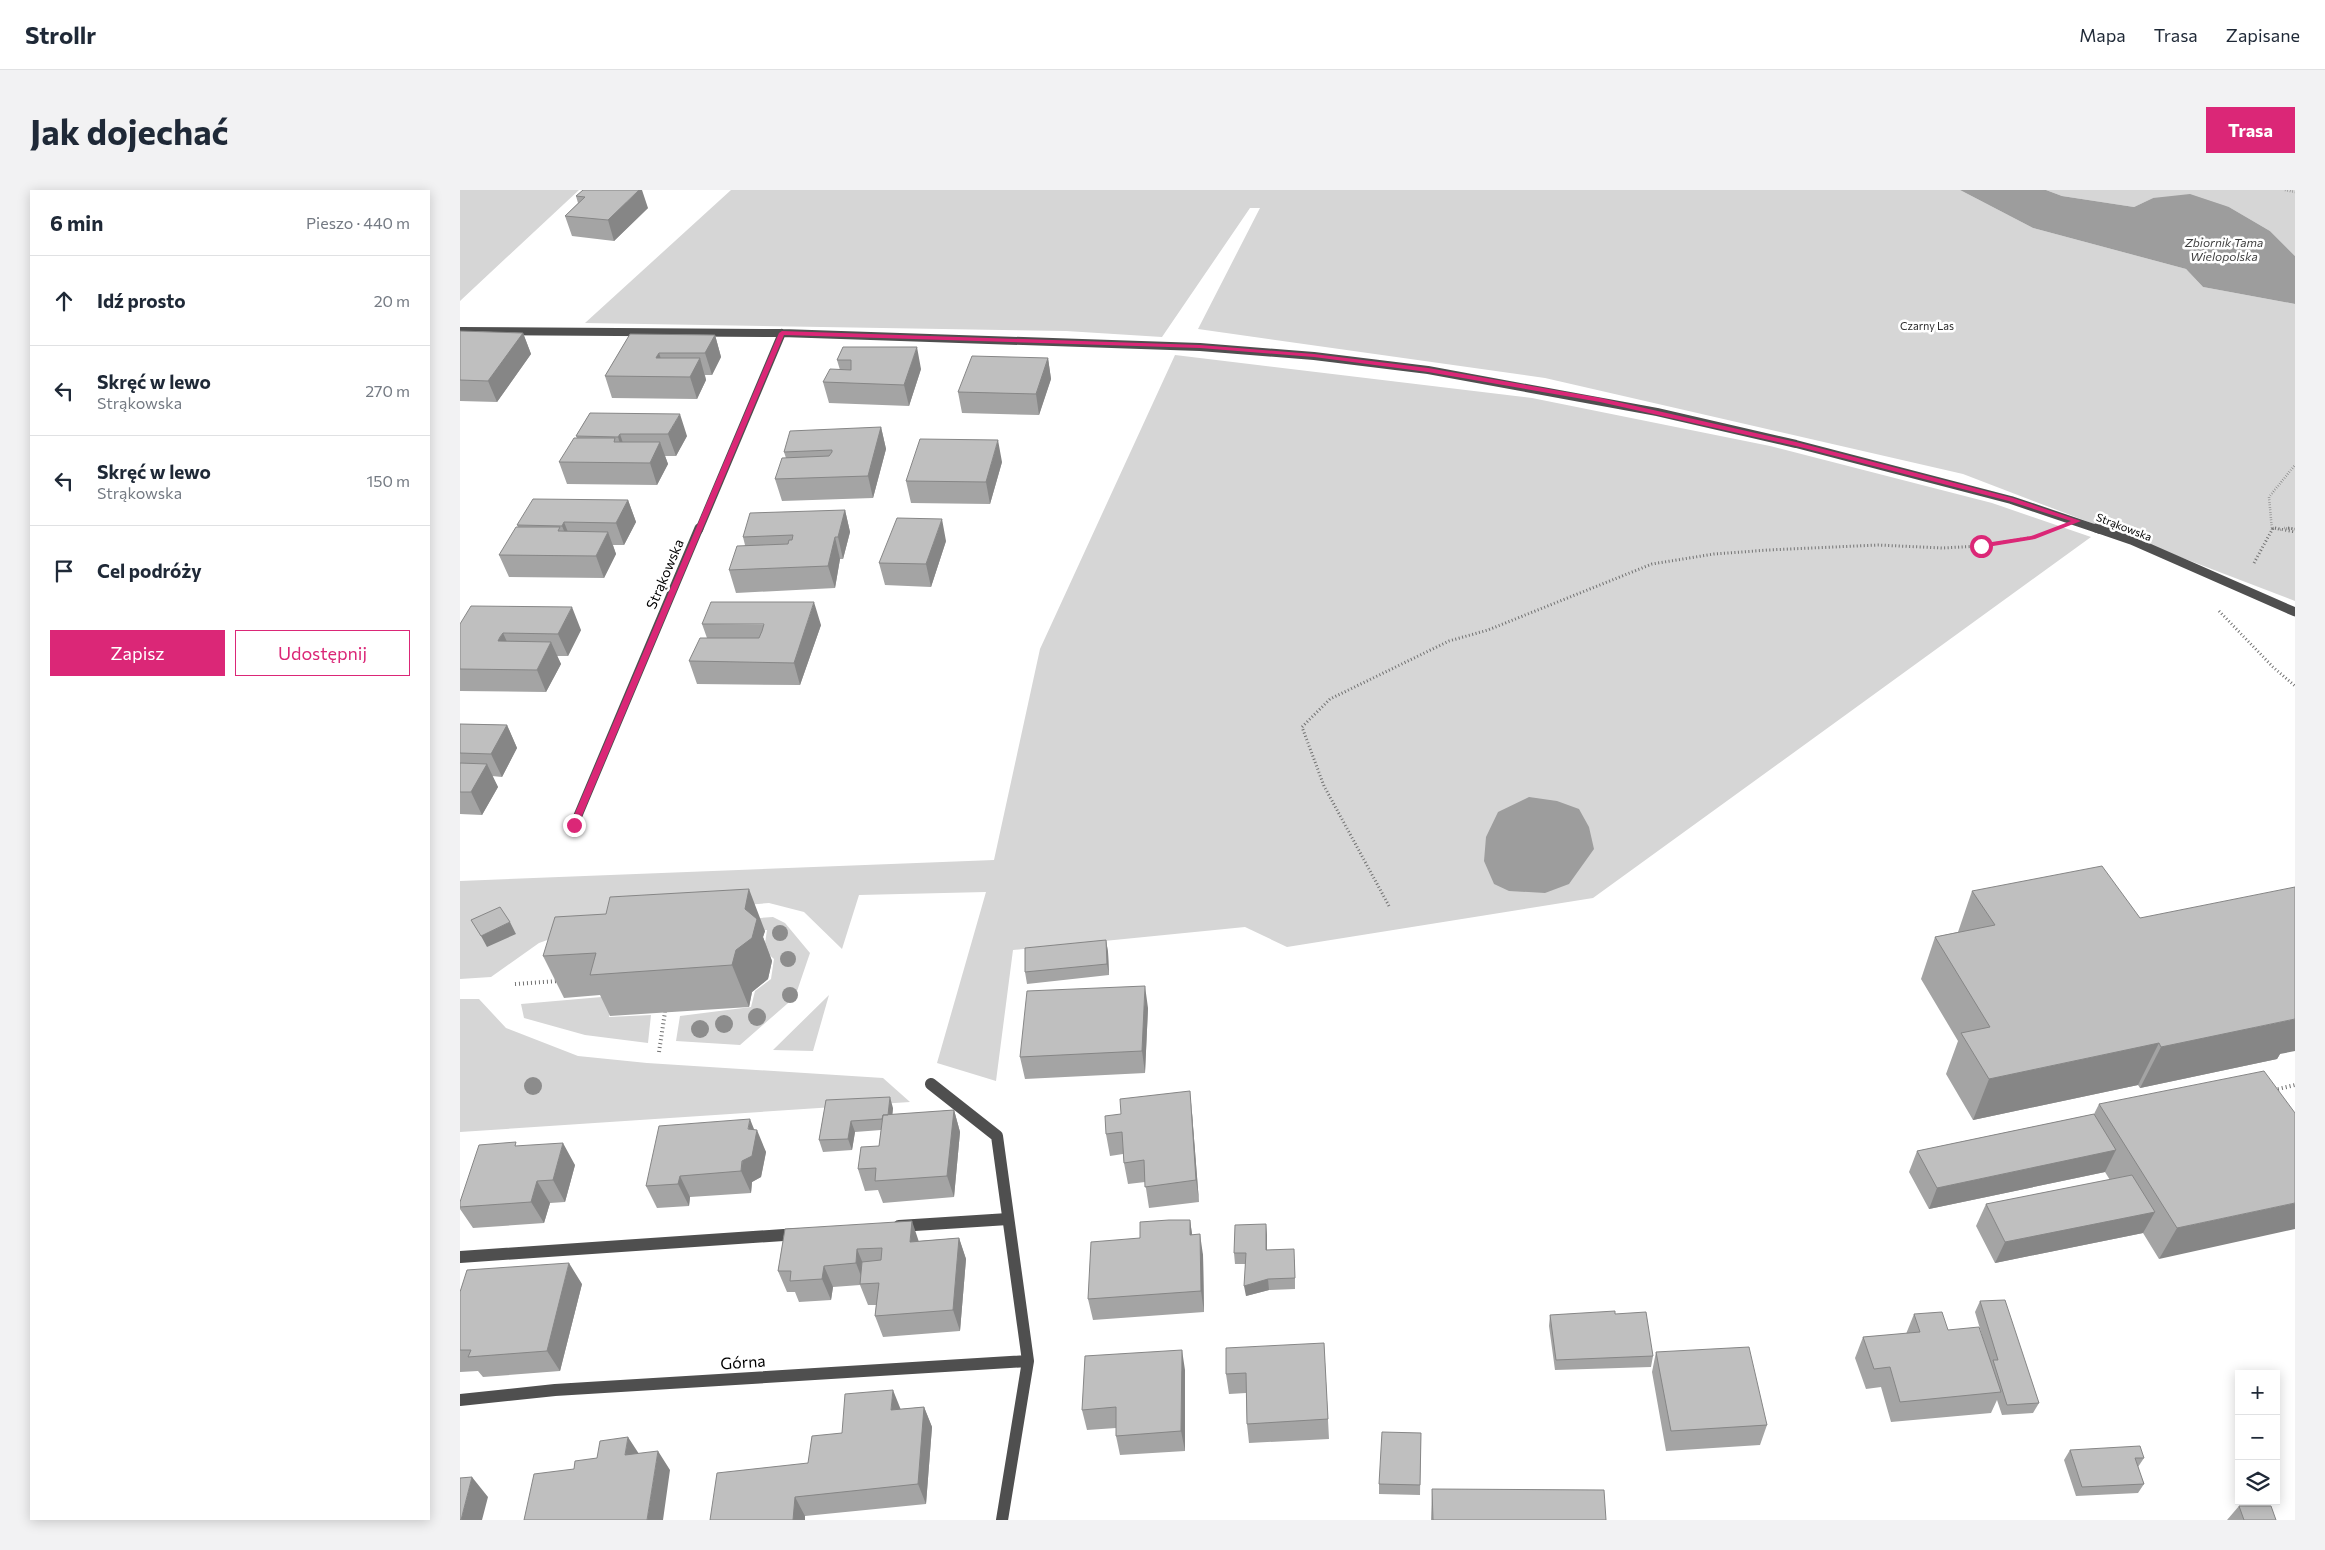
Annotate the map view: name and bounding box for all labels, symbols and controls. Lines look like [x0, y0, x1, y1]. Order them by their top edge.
text: Strollr [25, 20, 96, 49]
text: Mapa [2079, 24, 2126, 46]
text: Trasa [2154, 24, 2198, 46]
text: Zapisane [2226, 24, 2300, 46]
button: Trasa [2206, 107, 2295, 153]
text: Jak dojechać [30, 109, 229, 152]
text: 6 min [50, 210, 103, 235]
text: Pieszo · 440 m [306, 213, 410, 232]
water label: Zbiornik Tama Wielopolska [2184, 235, 2263, 263]
icon: ahead [50, 287, 78, 315]
text: Idź prosto [97, 289, 186, 312]
text: 20 m [374, 291, 410, 310]
park label: Czarny Las [1900, 319, 1954, 332]
text: Skręć w lewo [97, 370, 211, 393]
icon: left [50, 377, 78, 405]
text: 270 m [365, 381, 410, 400]
text: Strąkowska [97, 393, 182, 412]
text: Skręć w lewo [97, 460, 211, 483]
icon: left [50, 467, 78, 495]
text: 150 m [367, 471, 410, 490]
text: Strąkowska [97, 483, 182, 502]
street label: Strąkowska [2095, 510, 2154, 543]
route start [1970, 535, 1993, 558]
street label: Strąkowska [642, 536, 687, 611]
icon: arrive [50, 557, 78, 585]
text: Cel podróży [97, 559, 202, 582]
button: Zapisz [50, 630, 225, 676]
button: Udostępnij [235, 630, 410, 676]
route end [563, 814, 586, 837]
street label: Górna [720, 1350, 766, 1373]
map controls [2235, 1370, 2280, 1505]
button: + [2235, 1370, 2280, 1415]
button: − [2235, 1415, 2280, 1460]
button: layers [2235, 1460, 2280, 1505]

